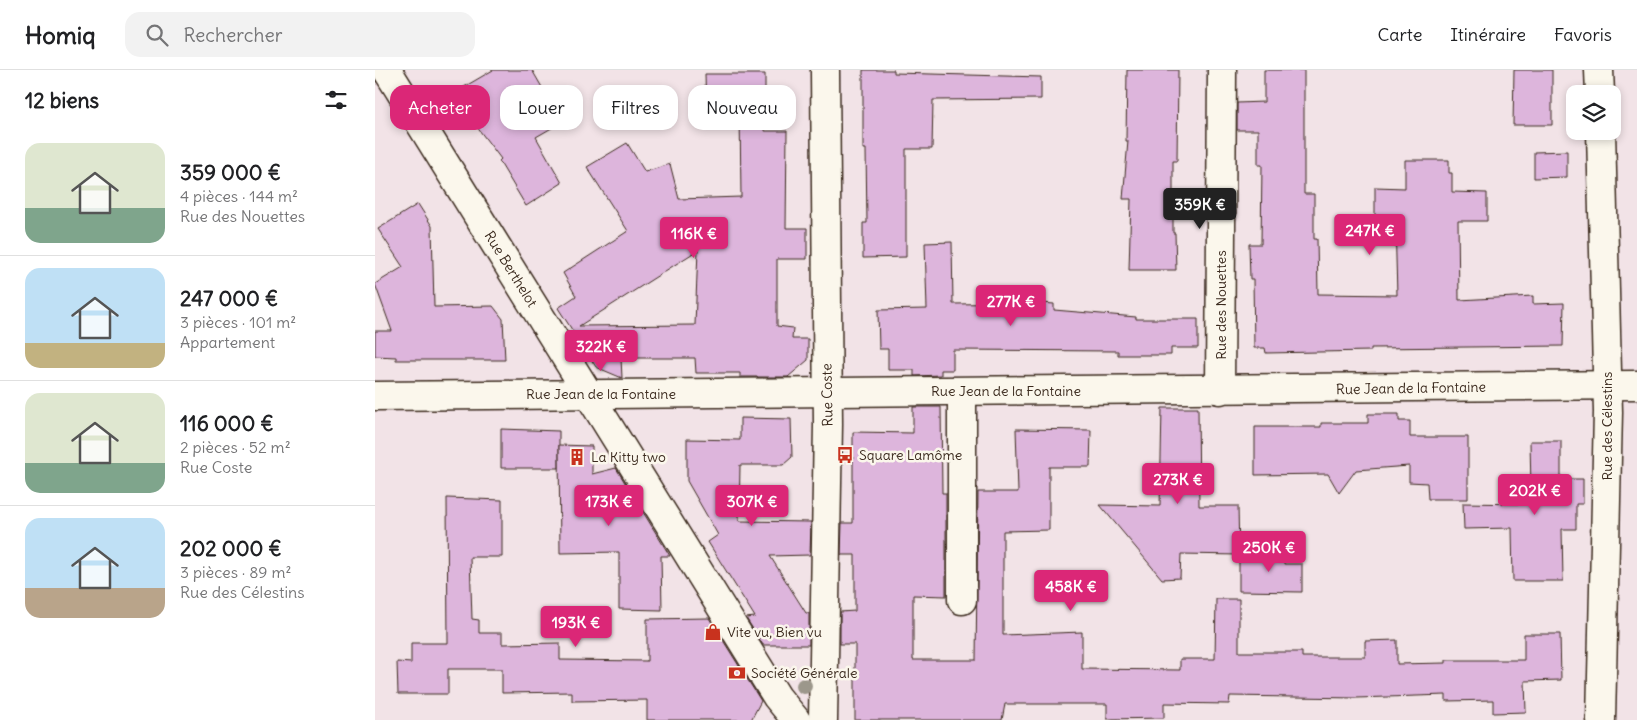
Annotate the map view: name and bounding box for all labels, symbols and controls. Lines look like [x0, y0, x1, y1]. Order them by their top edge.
search box [125, 12, 475, 57]
text: Homiq [25, 20, 95, 50]
icon: search [143, 21, 171, 49]
text: Rechercher [183, 23, 282, 47]
text: Carte [1377, 23, 1422, 46]
text: Itinéraire [1450, 23, 1526, 46]
text: Favoris [1554, 23, 1612, 46]
chip: Acheter [390, 85, 490, 130]
chip: Louer [500, 85, 583, 130]
chip: Filtres [593, 85, 678, 130]
chip: Nouveau [688, 85, 796, 130]
map controls [1566, 85, 1621, 140]
button: layers [1566, 85, 1621, 140]
icon: filters [322, 86, 350, 114]
text: 12 biens [25, 87, 99, 114]
text: 359 000 € [180, 159, 281, 186]
icon: home [65, 163, 125, 223]
text: 4 pièces · 144 m² [180, 186, 298, 206]
pin: 359K € [1159, 188, 1241, 230]
text: 359K € [1174, 194, 1226, 214]
text: Rue des Nouettes [180, 206, 305, 226]
pin: 247K € [1329, 214, 1411, 256]
pin: 116K € [653, 216, 735, 259]
text: 247K € [1345, 220, 1395, 240]
text: 116K € [671, 223, 717, 243]
street label: Rue Berthelot [481, 228, 542, 311]
street label: Rue des Nouettes [1212, 250, 1230, 360]
pin: 277K € [970, 284, 1052, 327]
text: 247 000 € [180, 285, 278, 312]
icon: home [65, 288, 125, 348]
text: 277K € [987, 291, 1035, 311]
text: 3 pièces · 101 m² [180, 312, 296, 332]
pin: 322K € [560, 330, 642, 372]
text: Appartement [180, 332, 275, 352]
text: 322K € [576, 336, 626, 356]
street label: Rue Coste [817, 363, 837, 427]
street label: Rue des Célestins [1598, 372, 1616, 481]
street label: Rue Jean de la Fontaine [1336, 378, 1486, 398]
street label: Rue Jean de la Fontaine [931, 382, 1081, 400]
street label: Rue Jean de la Fontaine [526, 385, 676, 403]
text: 116 000 € [180, 410, 274, 437]
icon: home [65, 413, 125, 473]
text: 2 pièces · 52 m² [180, 437, 291, 457]
bus stop icon: Square Lamôme [835, 445, 855, 465]
place label: Square Lamôme [859, 446, 962, 464]
building icon: La Kitty two [567, 447, 587, 467]
place label: La Kitty two [591, 448, 666, 466]
text: Rue Coste [180, 457, 252, 477]
pin: 273K € [1137, 462, 1219, 505]
text: 273K € [1153, 469, 1203, 489]
pin: 202K € [1494, 474, 1576, 516]
text: 202K € [1509, 480, 1561, 500]
pin: 173K € [568, 484, 650, 527]
pin: 307K € [711, 484, 793, 527]
text: 173K € [585, 491, 633, 511]
text: 307K € [726, 491, 778, 511]
pin: 250K € [1228, 530, 1310, 573]
text: 202 000 € [180, 535, 282, 562]
text: 250K € [1243, 537, 1295, 557]
icon: home [65, 538, 125, 598]
text: 3 pièces · 89 m² [180, 562, 291, 582]
pin: 458K € [1030, 570, 1112, 612]
text: 458K € [1045, 576, 1097, 596]
text: Rue des Célestins [180, 582, 305, 602]
pin: 193K € [535, 606, 617, 648]
text: 193K € [552, 612, 600, 632]
shop icon: Vite vu, Bien vu [703, 622, 723, 642]
place label: Vite vu, Bien vu [727, 623, 822, 641]
bank icon: Société Générale [727, 663, 747, 683]
place label: Société Générale [751, 664, 857, 682]

